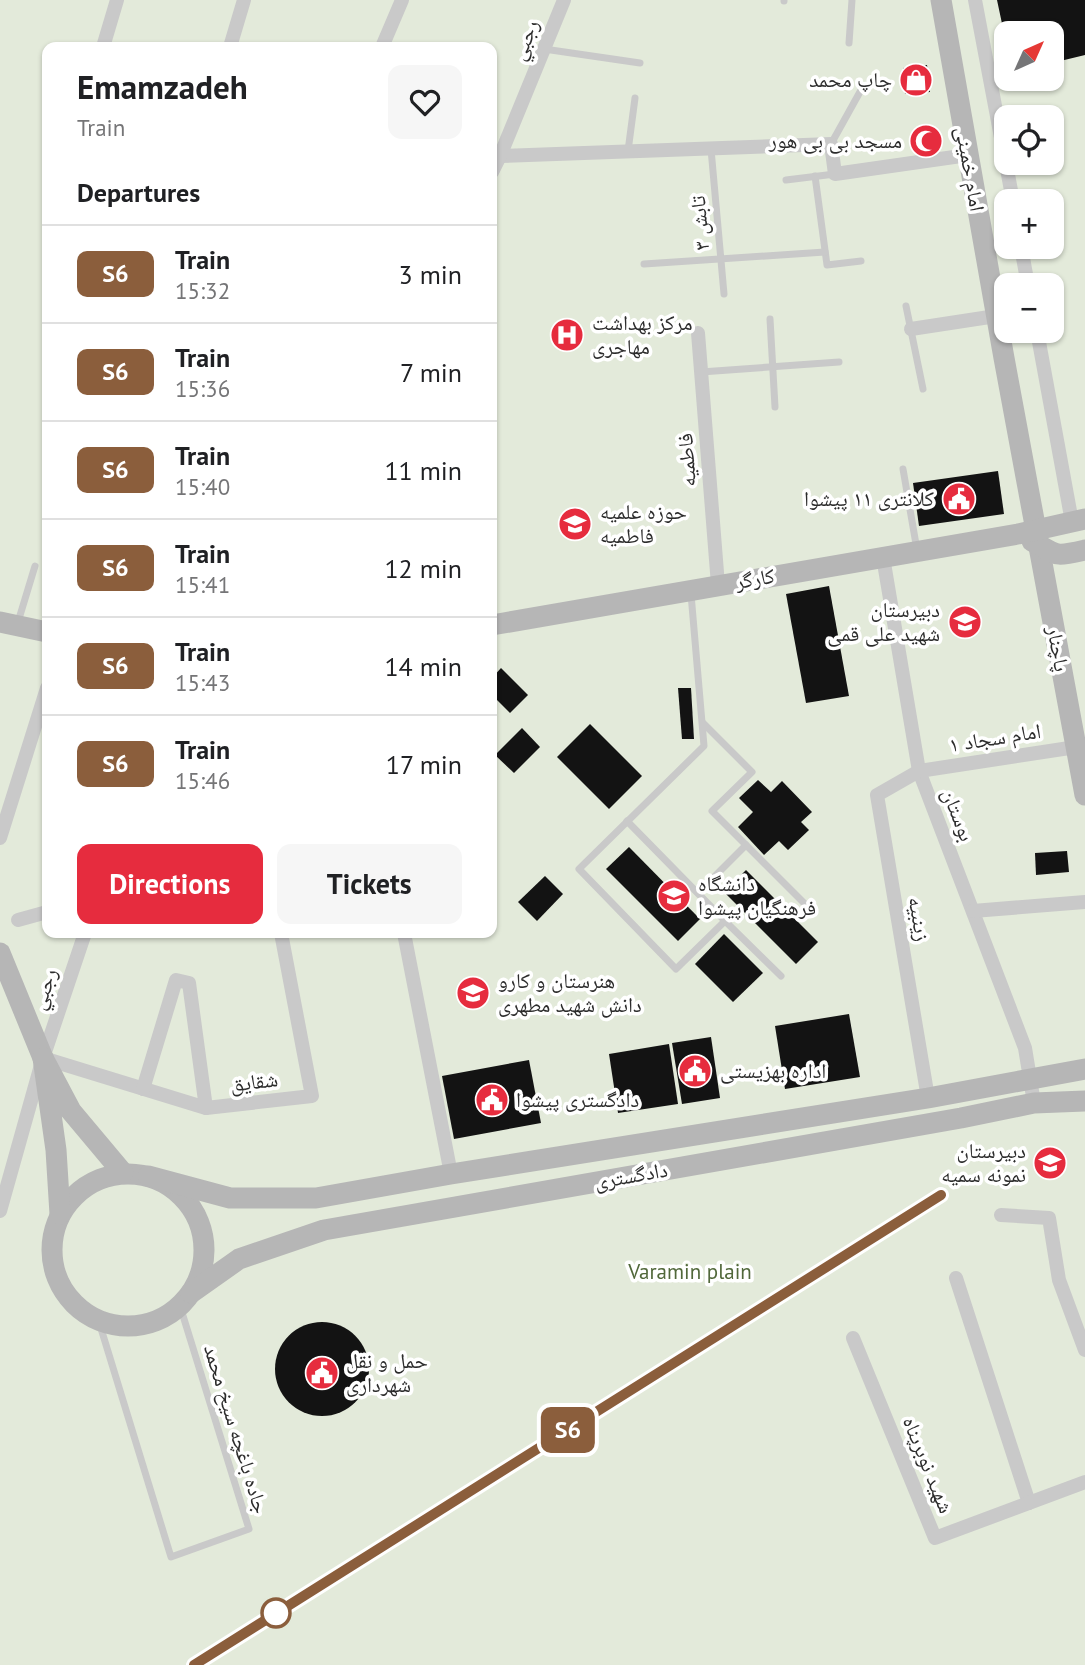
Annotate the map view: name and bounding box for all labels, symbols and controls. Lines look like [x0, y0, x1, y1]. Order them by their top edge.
street label: رجبي [504, 15, 548, 66]
north arrow [994, 21, 1064, 91]
map controls [994, 21, 1064, 343]
shop icon: چاپ محمد [897, 61, 935, 99]
text: Emamzadeh [77, 65, 248, 108]
button: heart [388, 65, 462, 139]
place label: چاپ محمد [809, 66, 892, 93]
button: locate [994, 105, 1064, 175]
text: Train [77, 113, 125, 142]
mosque icon: مسجد بی بی هور [907, 122, 945, 160]
street label: امام خمینی [949, 124, 991, 214]
place label: مسجد بی بی هور [768, 127, 902, 154]
text: Departures [77, 176, 200, 209]
button: + [994, 189, 1064, 259]
street label: تابش ۳ [684, 195, 715, 251]
text: Train [175, 243, 230, 276]
text: S6 [102, 258, 129, 289]
text: 3 min [399, 258, 462, 291]
button: − [994, 273, 1064, 343]
text: 15:32 [175, 276, 230, 305]
place label: مرکز بهداشت مهاجری [592, 309, 693, 360]
hospital icon: مرکز بهداشت مهاجری [548, 316, 586, 354]
text: Train [175, 341, 230, 374]
text: S6 [102, 356, 129, 387]
text: 7 min [400, 356, 462, 389]
text: 15:36 [175, 374, 230, 403]
street label: فاطميه [671, 432, 702, 488]
text: Train [175, 439, 230, 472]
text: S6 [102, 454, 129, 485]
text: 11 min [384, 454, 462, 487]
text: 15:40 [175, 472, 230, 501]
public building icon: کلانتری ۱۱ پیشوا [940, 480, 978, 518]
place label: کلانتری ۱۱ پیشوا [804, 485, 934, 512]
place label: حوزه علمیه فاطمیه [600, 498, 687, 549]
school or university icon: حوزه علمیه فاطمیه [556, 505, 594, 543]
text: Train [175, 537, 230, 570]
text: S6 [102, 552, 129, 583]
text: 12 min [384, 552, 462, 585]
street label: کارگر [732, 562, 777, 595]
text: 15:41 [175, 570, 230, 599]
place label: دبیرستان شهید علی قمی [827, 596, 940, 647]
school or university icon: دبیرستان شهید علی قمی [946, 603, 984, 641]
street label: پاچنار [1041, 623, 1076, 674]
text: Train [175, 635, 230, 668]
text: S6 [102, 650, 129, 681]
text: 14 min [384, 650, 462, 683]
text: 15:43 [175, 668, 230, 697]
street label: امام سجاد ۱ [947, 717, 1043, 759]
text: Train [175, 733, 230, 766]
text: S6 [102, 748, 129, 779]
text: 17 min [386, 748, 462, 781]
text: 15:46 [175, 766, 230, 795]
street label: بوستان [936, 784, 981, 845]
button: Directions [77, 844, 263, 924]
button: Tickets [277, 844, 462, 924]
place label: دانشگاه فرهنگیان پیشوا [698, 870, 816, 921]
school or university icon: دانشگاه فرهنگیان پیشوا [655, 877, 693, 915]
street label: زينبيه [902, 895, 937, 943]
street label: رجبي [24, 965, 66, 1014]
place label: هنرستان و کارو دانش شهید مطهری [498, 967, 642, 1018]
school or university icon: هنرستان و کارو دانش شهید مطهری [454, 974, 492, 1012]
public building icon: اداره بهزیستی [676, 1052, 714, 1090]
place label: اداره بهزیستی [720, 1057, 826, 1084]
street label: شقايق [228, 1065, 279, 1098]
public building icon: دادگستری پیشوا [473, 1081, 511, 1119]
place label: دادگستری پیشوا [516, 1086, 639, 1113]
place label: دبیرستان نمونه سمیه [941, 1137, 1026, 1188]
school or university icon: دبیرستان نمونه سمیه [1031, 1144, 1069, 1182]
street label: دادگستری [592, 1156, 670, 1195]
park label: Varamin plain [627, 1258, 752, 1285]
street label: جاده باغچه سیخ محمد [198, 1341, 275, 1517]
place label: حمل و نقل شهرداری [346, 1347, 428, 1398]
public building icon: حمل و نقل شهرداری [303, 1354, 341, 1392]
line badge: S6 [536, 1407, 600, 1453]
street label: شهید نوبرپناه [897, 1412, 960, 1517]
text: S6 [555, 1414, 581, 1445]
unlabelled marker [261, 1598, 291, 1628]

